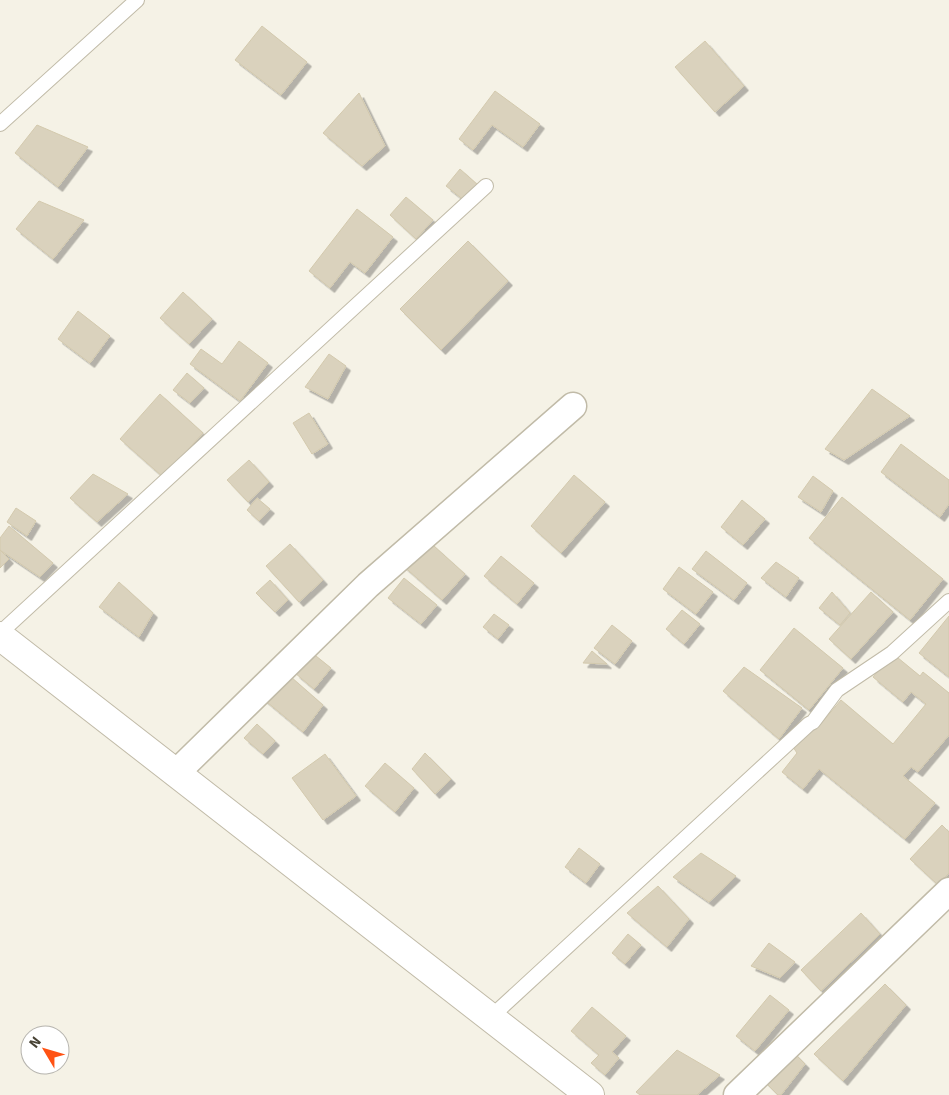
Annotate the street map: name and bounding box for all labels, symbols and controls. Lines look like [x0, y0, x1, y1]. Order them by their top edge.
north arrow [20, 1025, 70, 1075]
text: N [25, 1033, 45, 1051]

